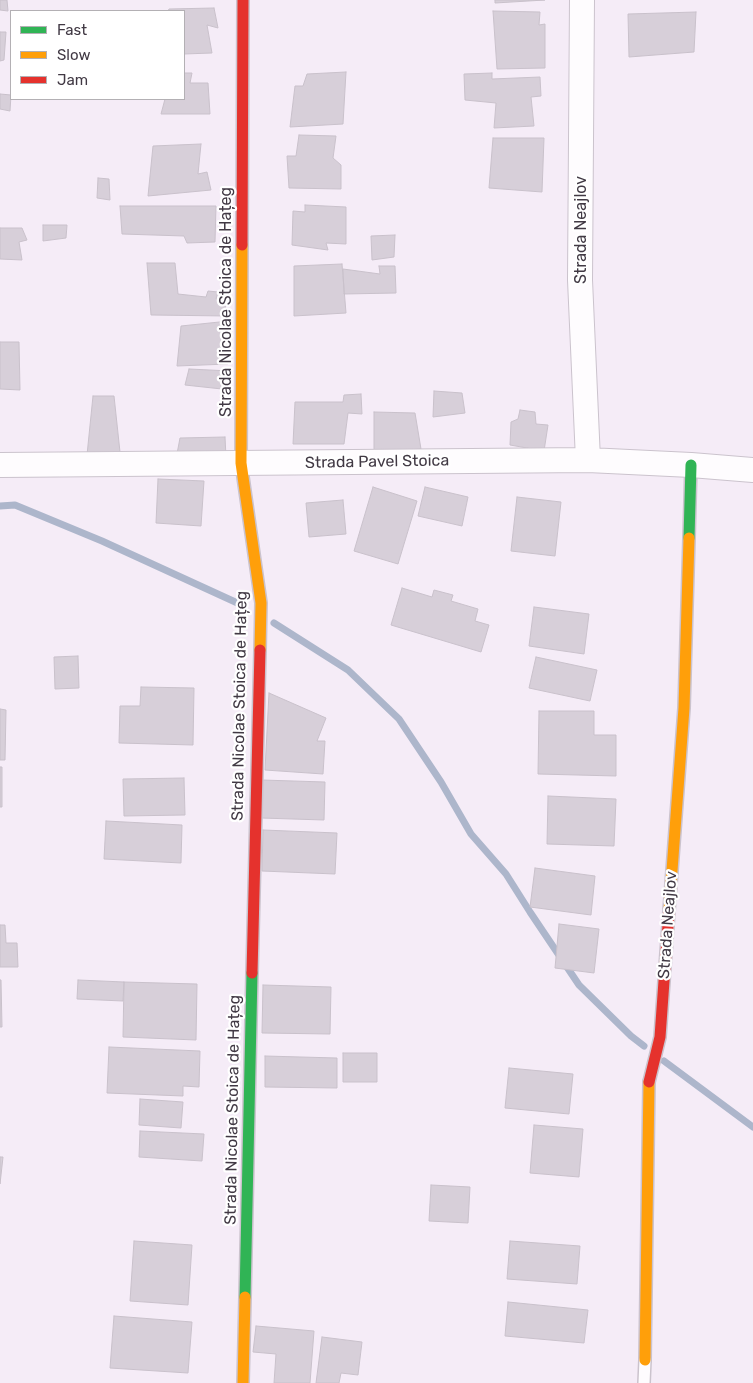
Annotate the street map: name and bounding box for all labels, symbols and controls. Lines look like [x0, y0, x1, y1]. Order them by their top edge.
legend [10, 10, 185, 100]
text: Fast [57, 21, 87, 39]
text: Slow [57, 46, 90, 64]
text: Jam [57, 71, 88, 89]
street label: Strada Neajlov [571, 176, 591, 284]
street label: Strada Nicolae Stoica de Hațeg [216, 187, 236, 417]
street label: Strada Pavel Stoica [305, 451, 449, 473]
street label: Strada Nicolae Stoica de Hațeg [228, 591, 252, 821]
street label: Strada Neajlov [655, 870, 681, 980]
street label: Strada Nicolae Stoica de Hațeg [221, 995, 245, 1225]

